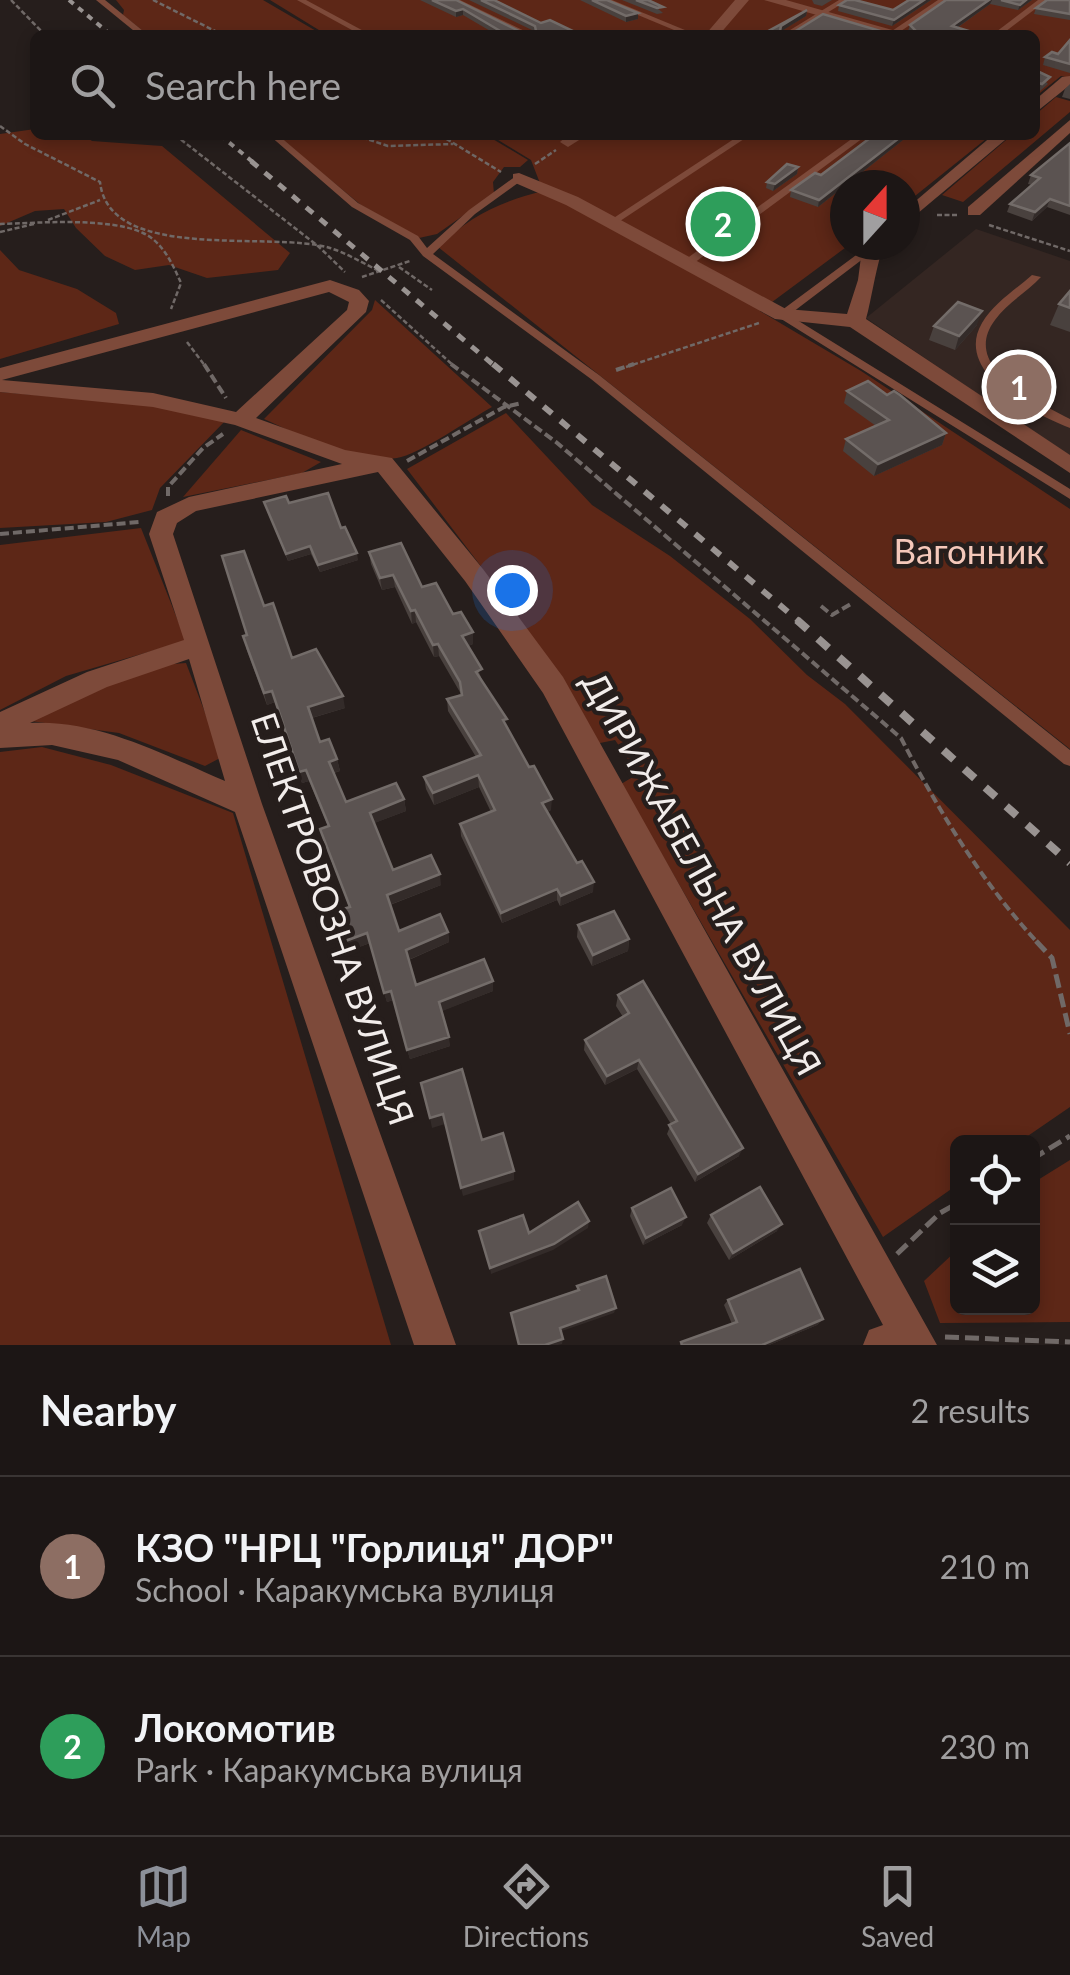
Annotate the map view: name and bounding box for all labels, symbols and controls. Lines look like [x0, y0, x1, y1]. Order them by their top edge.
search box [30, 30, 1040, 140]
icon: search [65, 58, 120, 113]
text: Search here [145, 62, 341, 108]
north arrow [830, 170, 920, 260]
pin: 2 [690, 186, 756, 262]
pin: 1 [986, 350, 1052, 424]
park label: Вагонник [894, 529, 1044, 571]
your location [487, 565, 538, 616]
street label: ДИРИЖАБЕЛЬНА ВУЛИЦЯ [574, 664, 831, 1082]
street label: ЕЛЕКТРОВОЗНА ВУЛИЦЯ [244, 707, 424, 1130]
map controls [950, 1135, 1040, 1315]
button: locate [950, 1135, 1040, 1225]
button: layers [950, 1225, 1040, 1315]
text: Nearby [40, 1385, 177, 1435]
text: 2 results [911, 1391, 1030, 1430]
text: КЗО "НРЦ "Горлиця" ДОР" [135, 1524, 614, 1570]
text: 1 [63, 1547, 82, 1586]
text: 210 m [940, 1547, 1030, 1586]
text: School · Каракумська вулиця [135, 1570, 555, 1609]
text: Локомотив [135, 1704, 336, 1750]
text: 2 [63, 1727, 82, 1766]
text: 230 m [940, 1727, 1030, 1766]
text: Park · Каракумська вулиця [135, 1750, 523, 1789]
tab: Map [136, 1859, 191, 1953]
tab: Directions [463, 1859, 589, 1953]
tab: Saved [861, 1859, 934, 1953]

